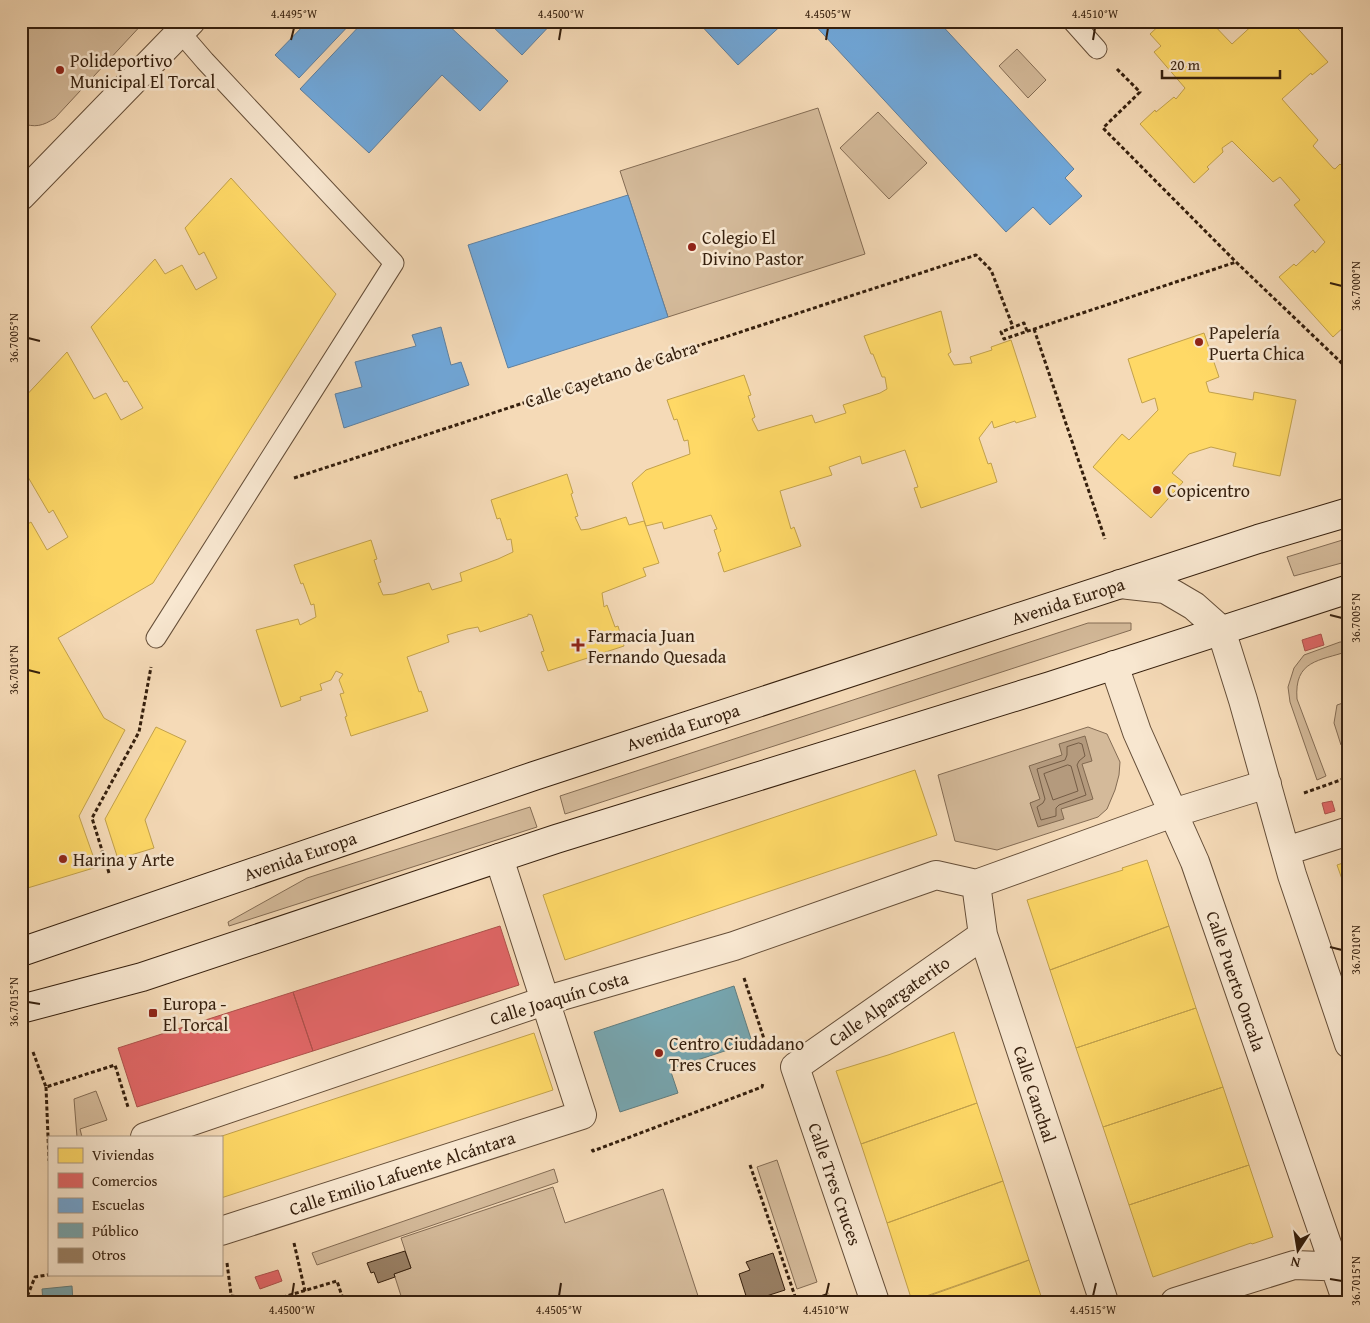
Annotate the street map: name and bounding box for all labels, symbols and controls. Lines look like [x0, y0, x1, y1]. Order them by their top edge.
text: 4.4495°W [271, 5, 318, 22]
text: 4.4500°W [538, 5, 585, 22]
text: 4.4505°W [805, 5, 852, 22]
text: 4.4510°W [1072, 5, 1119, 22]
place label: Polideportivo Municipal El Torcal [70, 47, 215, 95]
scale bar [1162, 48, 1280, 80]
text: 20 m [1170, 54, 1201, 75]
marker: Polideportivo Municipal El Torcal [54, 64, 66, 76]
place label: Colegio El Divino Pastor [702, 224, 804, 272]
marker: Colegio El Divino Pastor [686, 241, 698, 253]
text: 36.7000°N [1347, 261, 1364, 311]
text: 36.7005°N [5, 313, 22, 363]
place label: Papelería Puerta Chica [1209, 319, 1305, 367]
street label: Calle Cayetano de Cabra [521, 333, 701, 415]
marker: Papelería Puerta Chica [1193, 336, 1205, 348]
place label: Copicentro [1167, 477, 1250, 504]
marker: Copicentro [1151, 484, 1163, 496]
street label: Avenida Europa [1008, 570, 1129, 632]
text: 36.7005°N [1347, 593, 1364, 643]
place label: Farmacia Juan Fernando Quesada [588, 622, 727, 670]
marker: Farmacia Juan Fernando Quesada [572, 639, 584, 651]
text: 36.7010°N [5, 645, 22, 695]
street label: Avenida Europa [623, 696, 744, 758]
street label: Avenida Europa [240, 824, 360, 888]
place label: Harina y Arte [73, 846, 175, 873]
marker: Harina y Arte [57, 853, 69, 865]
street label: Calle Puerto Oncala [1199, 907, 1273, 1055]
text: 36.7010°N [1347, 925, 1364, 975]
street label: Calle Alpargaterito [823, 949, 955, 1053]
street label: Calle Joaquín Costa [486, 964, 632, 1032]
text: 36.7015°N [5, 977, 22, 1027]
place label: Europa - El Torcal [163, 990, 228, 1038]
marker: Europa - El Torcal [147, 1007, 159, 1019]
place label: Centro Ciudadano Tres Cruces [669, 1030, 804, 1078]
street label: Calle Canchal [1007, 1042, 1063, 1146]
marker: Centro Ciudadano Tres Cruces [653, 1047, 665, 1059]
street label: Calle Tres Cruces [801, 1119, 869, 1249]
street label: Calle Emilio Lafuente Alcántara [285, 1124, 519, 1222]
legend [48, 1136, 222, 1276]
text: Viviendas [92, 1144, 154, 1165]
text: Comercios [92, 1170, 158, 1191]
text: Escuelas [92, 1194, 145, 1215]
text: Público [92, 1220, 139, 1241]
north arrow [1272, 1226, 1322, 1276]
text: Otros [92, 1244, 126, 1265]
text: N [1288, 1252, 1302, 1273]
text: 36.7015°N [1347, 1256, 1364, 1306]
text: 4.4500°W [269, 1301, 316, 1318]
text: 4.4505°W [536, 1301, 583, 1318]
text: 4.4510°W [803, 1301, 850, 1318]
text: 4.4515°W [1070, 1301, 1117, 1318]

